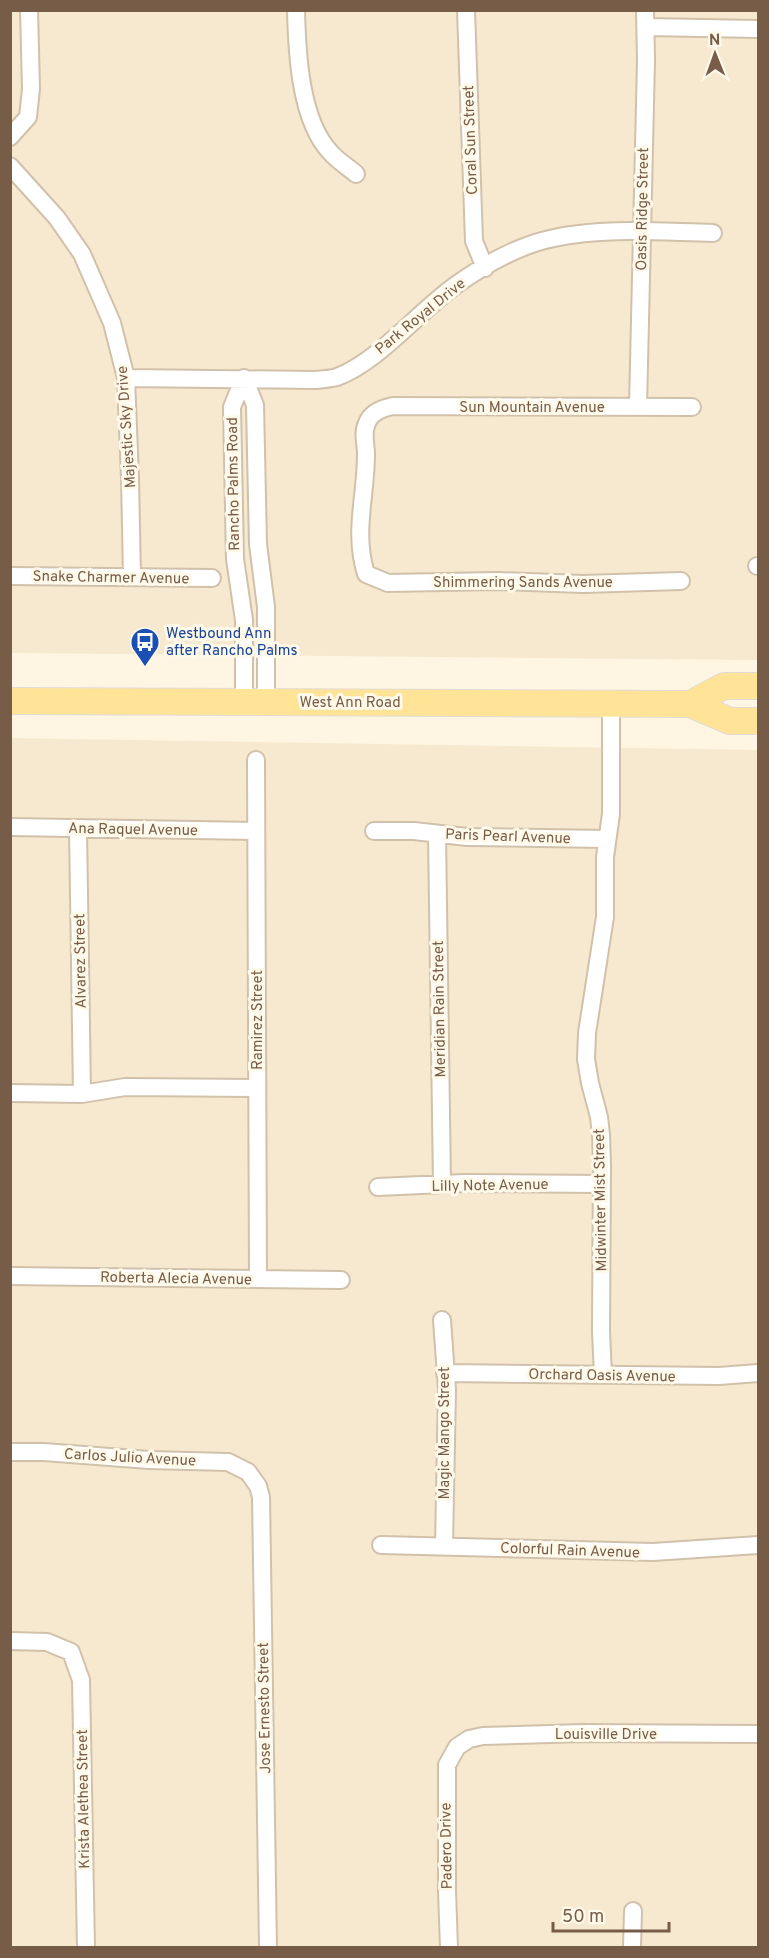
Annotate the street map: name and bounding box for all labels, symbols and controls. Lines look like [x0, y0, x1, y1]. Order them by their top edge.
north arrow [685, 24, 745, 84]
text: N [709, 31, 721, 51]
street label: Coral Sun Street [460, 85, 483, 195]
street label: Oasis Ridge Street [633, 147, 654, 271]
street label: Park Royal Drive [372, 275, 470, 359]
street label: Majestic Sky Drive [114, 365, 141, 489]
street label: Sun Mountain Avenue [459, 399, 605, 418]
street label: Rancho Palms Road [224, 417, 245, 551]
street label: Snake Charmer Avenue [32, 568, 189, 589]
street label: Shimmering Sands Avenue [433, 574, 613, 593]
place label: Westbound Ann after Rancho Palms [166, 625, 297, 661]
bus stop icon: Westbound Ann after Rancho Palms [129, 626, 161, 668]
street label: West Ann Road [299, 694, 401, 713]
street label: Ana Raquel Avenue [68, 820, 198, 841]
street label: Paris Pearl Avenue [445, 826, 571, 849]
street label: Alvarez Street [71, 913, 92, 1009]
street label: Meridian Rain Street [430, 940, 451, 1078]
street label: Ramirez Street [249, 970, 268, 1070]
street label: Midwinter Mist Street [591, 1128, 612, 1272]
street label: Lilly Note Avenue [431, 1176, 549, 1197]
street label: Roberta Alecia Avenue [100, 1269, 252, 1290]
street label: Orchard Oasis Avenue [528, 1366, 676, 1387]
street label: Magic Mango Street [436, 1367, 455, 1499]
street label: Carlos Julio Avenue [63, 1446, 196, 1471]
street label: Colorful Rain Avenue [500, 1540, 640, 1563]
street label: Jose Ernesto Street [255, 1642, 276, 1774]
street label: Louisville Drive [555, 1726, 657, 1745]
street label: Krista Alethea Street [74, 1729, 95, 1869]
street label: Padero Drive [437, 1802, 458, 1890]
scale bar [553, 1895, 668, 1933]
text: 50 m [562, 1906, 604, 1929]

